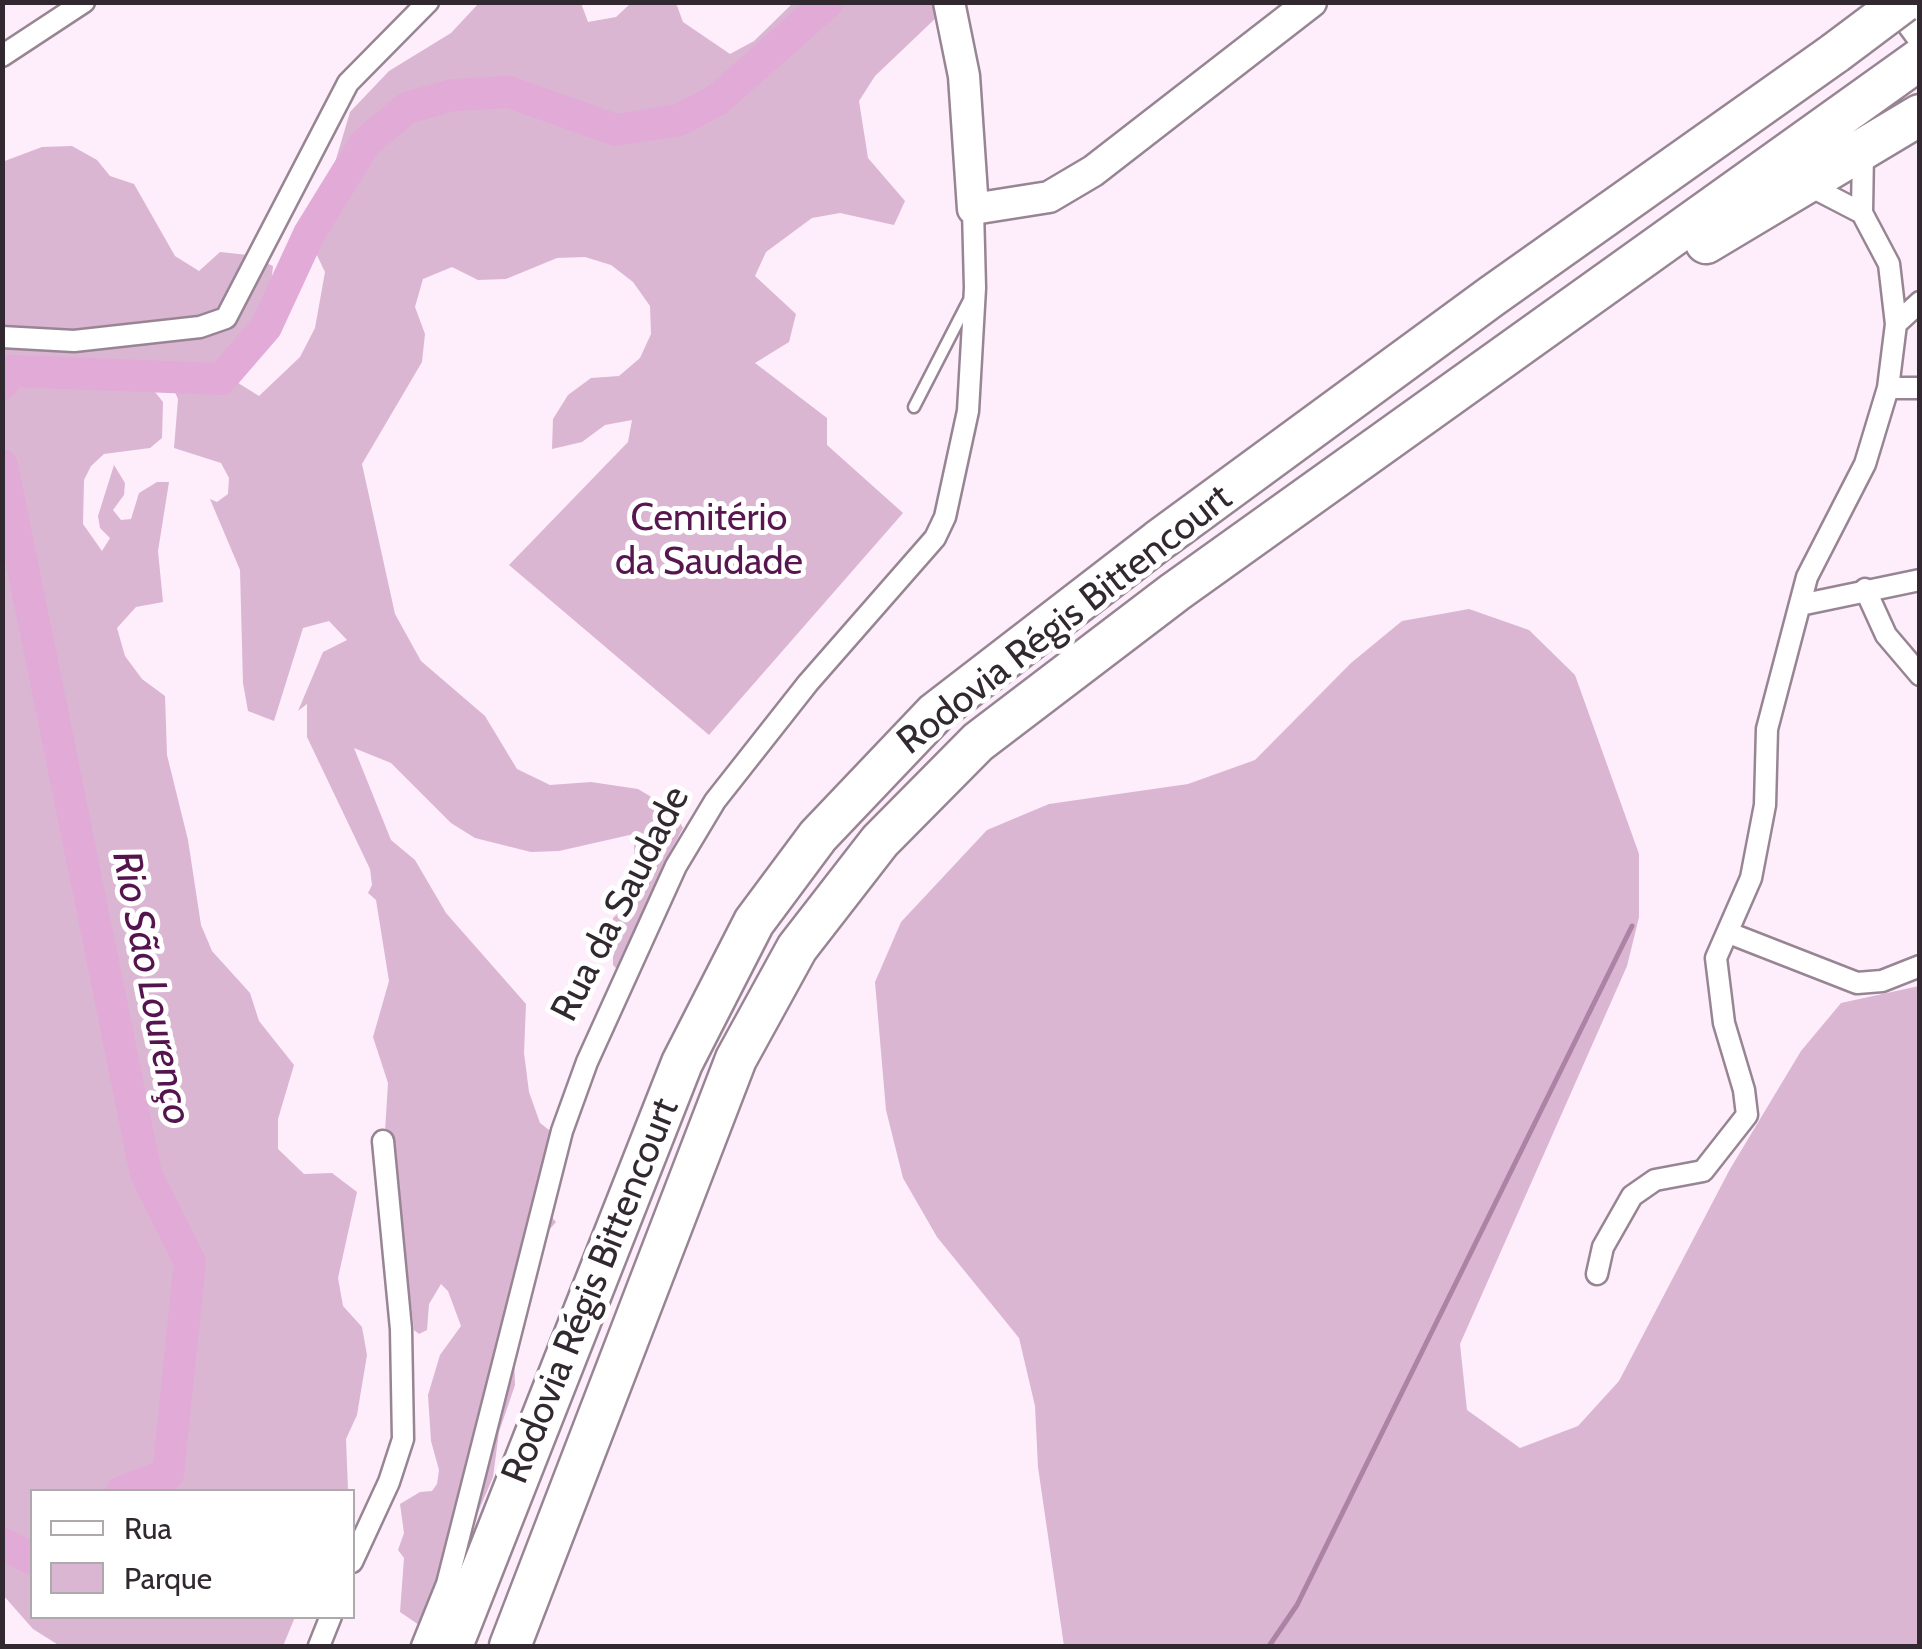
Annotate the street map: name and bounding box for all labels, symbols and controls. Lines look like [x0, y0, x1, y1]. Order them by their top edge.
street label: Rodovia Régis Bittencourt [889, 475, 1241, 765]
park label: Cemitério da Saudade [615, 496, 803, 586]
street label: Rua da Saudade [542, 779, 700, 1029]
water label: Rio São Lourenço [101, 847, 201, 1129]
street label: Rodovia Régis Bittencourt [493, 1092, 689, 1490]
legend [30, 1489, 355, 1619]
text: Rua [124, 1510, 172, 1547]
text: Parque [124, 1560, 212, 1597]

